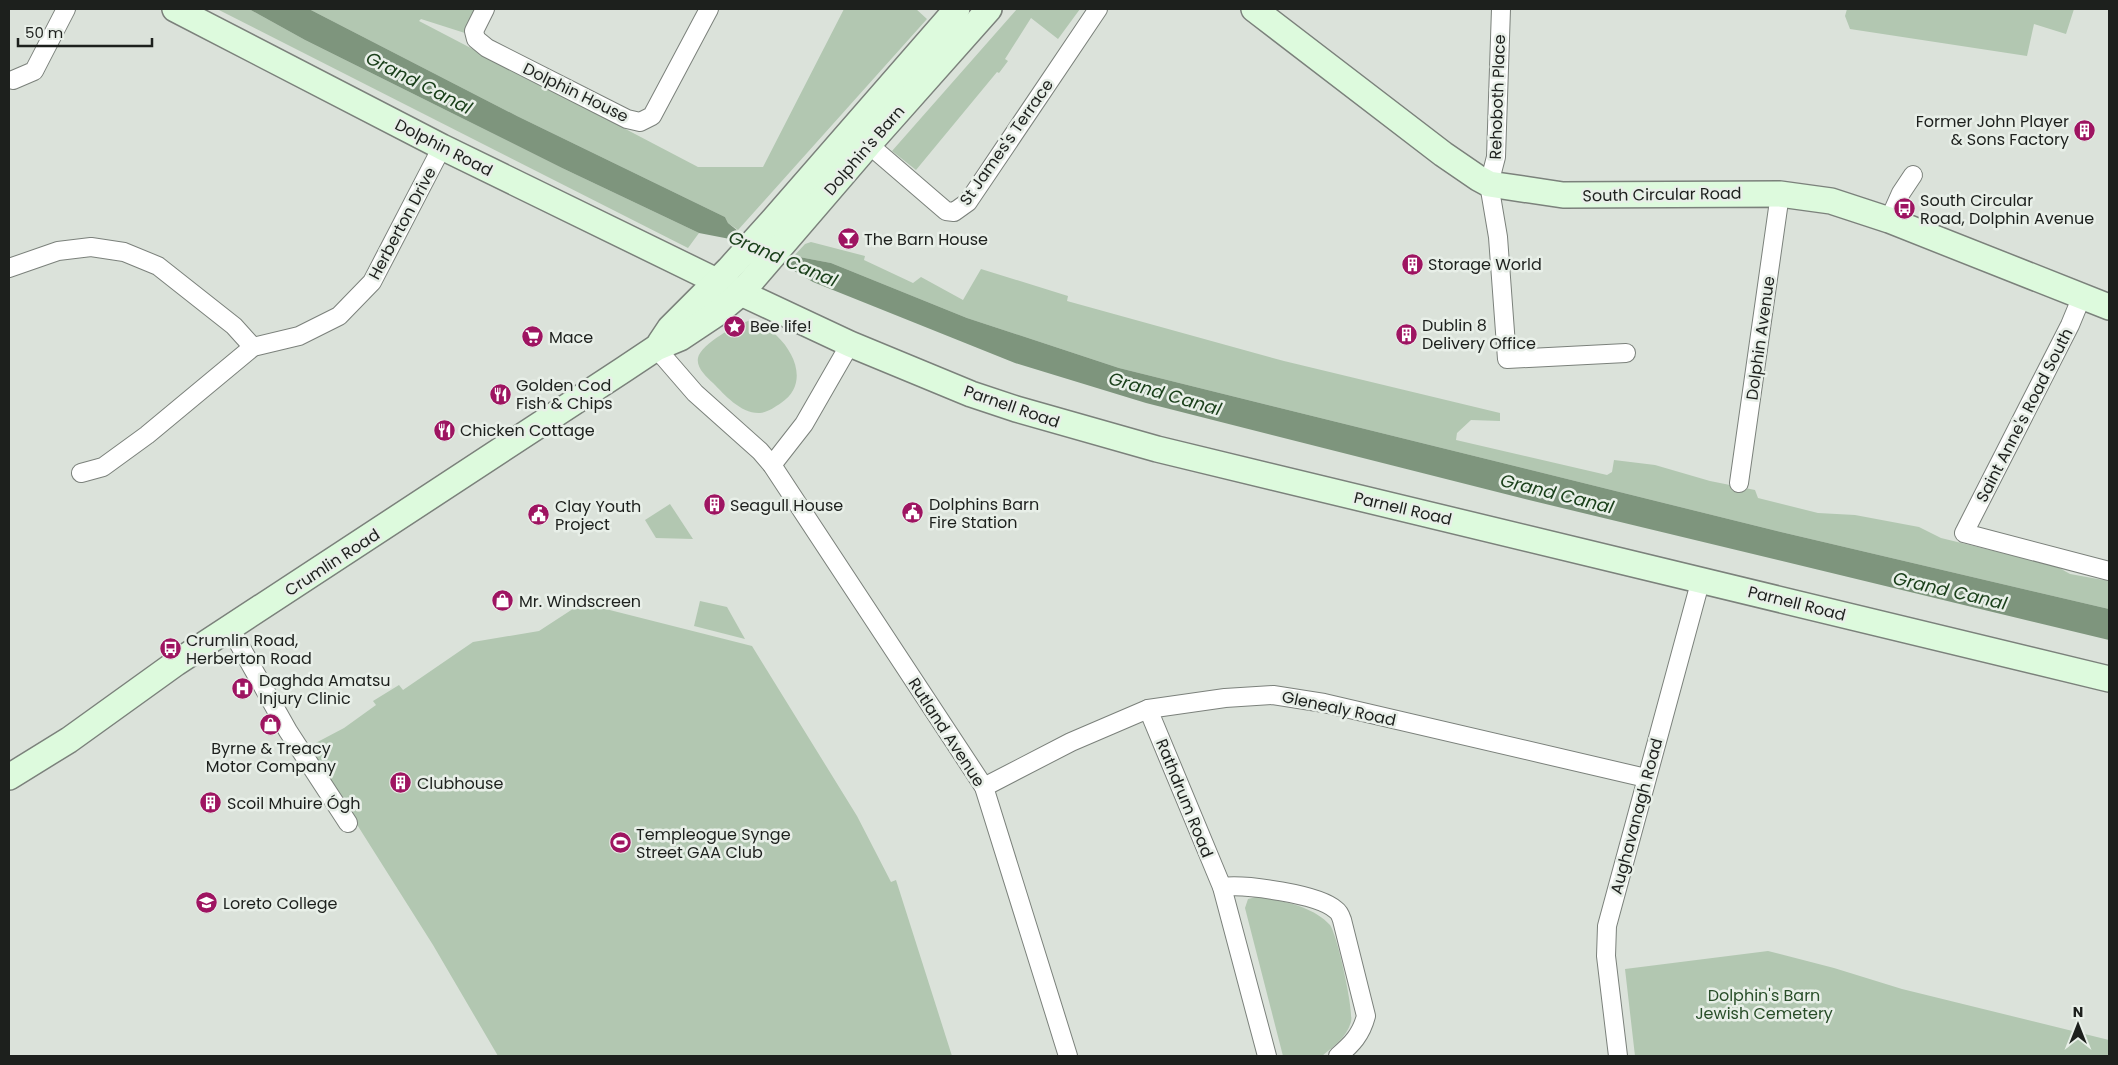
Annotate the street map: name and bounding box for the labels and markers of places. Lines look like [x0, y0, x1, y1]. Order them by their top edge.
place label: Former John Player & Sons Factory [1916, 110, 2069, 151]
building icon: Former John Player & Sons Factory [2073, 118, 2097, 142]
place label: South Circular Road, Dolphin Avenue [1920, 189, 2094, 230]
bus stop icon: South Circular Road, Dolphin Avenue [1892, 197, 1916, 221]
bar icon: The Barn House [836, 227, 860, 251]
place label: The Barn House [864, 228, 988, 251]
building icon: Storage World [1400, 252, 1424, 276]
place label: Storage World [1428, 253, 1542, 276]
place icon: Bee life! [722, 314, 746, 338]
place label: Dublin 8 Delivery Office [1422, 314, 1536, 355]
place label: Bee life! [750, 315, 812, 338]
building icon: Dublin 8 Delivery Office [1394, 322, 1418, 346]
supermarket icon: Mace [521, 325, 545, 349]
place label: Mace [549, 326, 593, 349]
place label: Golden Cod Fish & Chips [516, 374, 613, 415]
restaurant icon: Golden Cod Fish & Chips [488, 382, 512, 406]
restaurant icon: Chicken Cottage [432, 418, 456, 442]
place label: Chicken Cottage [460, 419, 595, 442]
building icon: Seagull House [702, 493, 726, 517]
place label: Dolphins Barn Fire Station [929, 493, 1039, 534]
place label: Seagull House [730, 494, 843, 517]
place label: Clay Youth Project [555, 495, 641, 536]
public building icon: Dolphins Barn Fire Station [901, 501, 925, 525]
public building icon: Clay Youth Project [527, 503, 551, 527]
shop icon: Mr. Windscreen [491, 589, 515, 613]
place label: Mr. Windscreen [519, 590, 641, 613]
place label: Crumlin Road, Herberton Road [186, 629, 312, 670]
bus stop icon: Crumlin Road, Herberton Road [158, 637, 182, 661]
place label: Daghda Amatsu Injury Clinic [259, 669, 391, 710]
hospital icon: Daghda Amatsu Injury Clinic [231, 677, 255, 701]
shop icon: Byrne & Treacy Motor Company [259, 712, 283, 736]
place label: Byrne & Treacy Motor Company [206, 737, 336, 778]
building icon: Clubhouse [389, 771, 413, 795]
place label: Clubhouse [417, 772, 503, 795]
building icon: Scoil Mhuire Ógh [199, 791, 223, 815]
place label: Scoil Mhuire Ógh [227, 792, 360, 815]
place label: Templeogue Synge Street GAA Club [636, 823, 791, 864]
sports icon: Templeogue Synge Street GAA Club [608, 831, 632, 855]
school or university icon: Loreto College [195, 891, 219, 915]
place label: Loreto College [223, 892, 338, 915]

